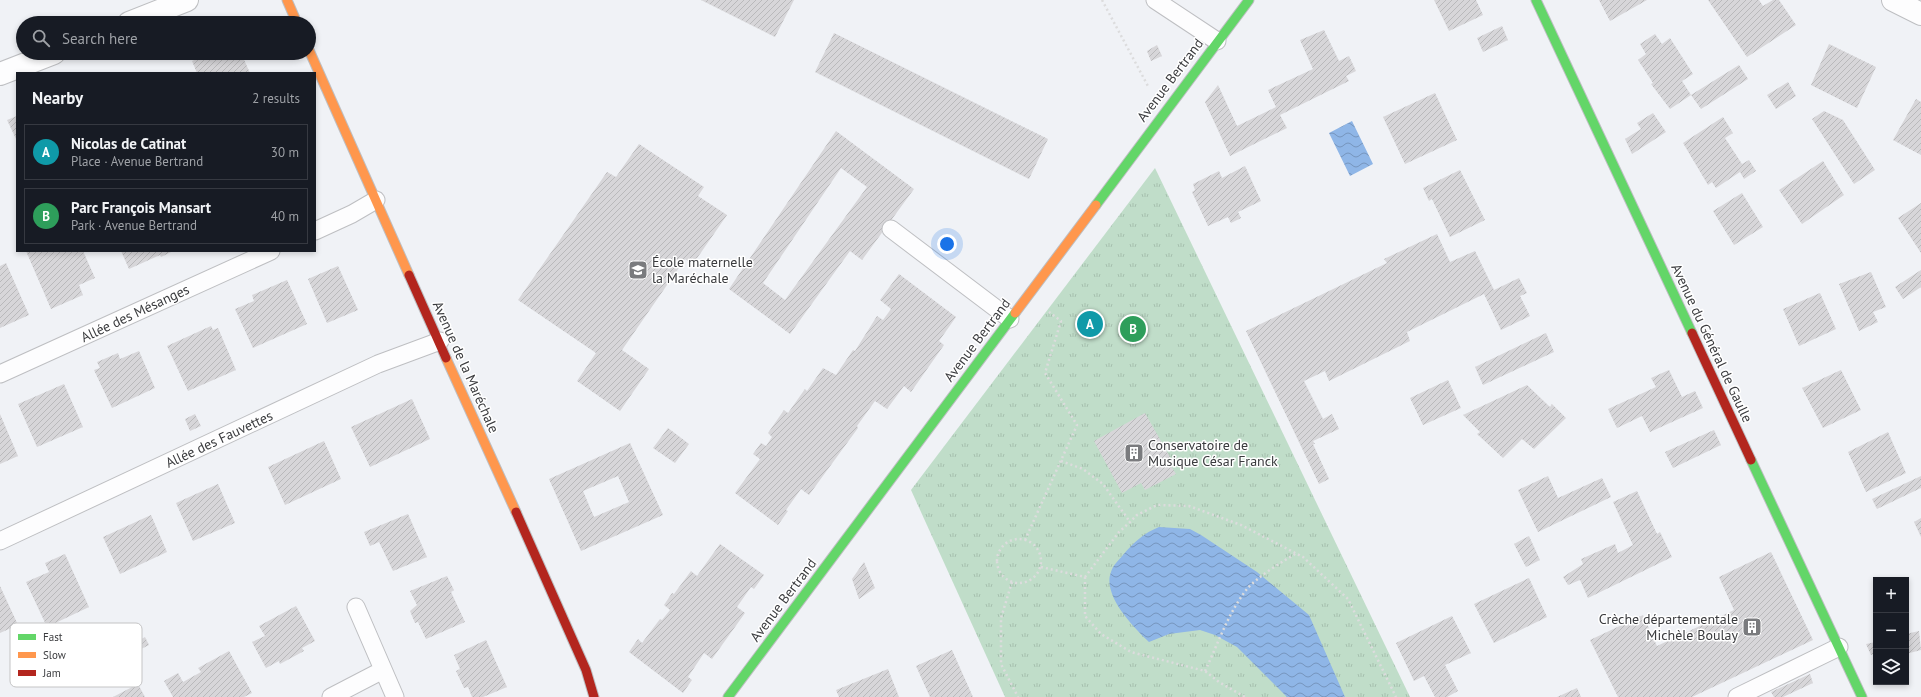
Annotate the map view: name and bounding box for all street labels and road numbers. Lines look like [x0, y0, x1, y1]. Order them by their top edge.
street label: Avenue Bertrand [1133, 35, 1207, 125]
street label: Avenue du Général de Gaulle [1667, 261, 1757, 425]
street label: Allée des Mésanges [78, 280, 192, 346]
street label: Avenue Bertrand [940, 295, 1014, 385]
street label: Avenue de la Maréchale [429, 298, 503, 436]
street label: Allée des Fauvettes [163, 406, 276, 472]
street label: Avenue Bertrand [746, 555, 820, 645]

